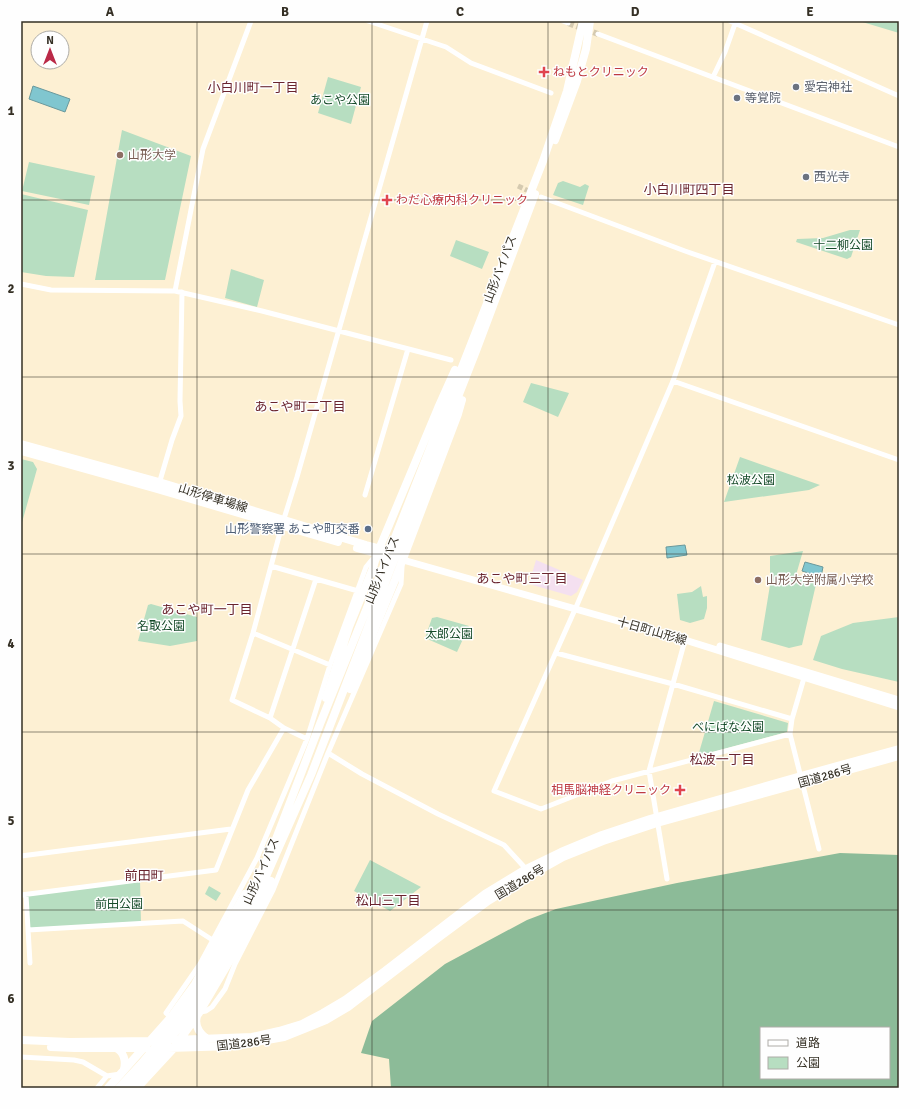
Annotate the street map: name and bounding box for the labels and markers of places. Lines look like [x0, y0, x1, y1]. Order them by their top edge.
place label: ねもとクリニック [553, 65, 649, 80]
marker: ねもとクリニック [538, 66, 550, 78]
place label: 愛宕神社 [804, 80, 852, 95]
marker: 愛宕神社 [791, 82, 801, 92]
place label: 等覚院 [745, 91, 781, 106]
marker: 等覚院 [732, 93, 742, 103]
place label: 山形大学 [128, 148, 176, 163]
marker: 山形大学 [115, 150, 125, 160]
place label: 西光寺 [814, 170, 850, 185]
marker: 西光寺 [801, 172, 811, 182]
place label: わだ心療内科クリニック [396, 193, 528, 208]
marker: わだ心療内科クリニック [381, 194, 393, 206]
place label: 山形警察署 あこや町交番 [225, 522, 360, 537]
marker: 山形警察署 あこや町交番 [363, 524, 373, 534]
place label: 山形大学附属小学校 [766, 573, 874, 588]
marker: 山形大学附属小学校 [753, 575, 763, 585]
place label: 相馬脳神経クリニック [551, 783, 671, 798]
marker: 相馬脳神経クリニック [674, 784, 686, 796]

